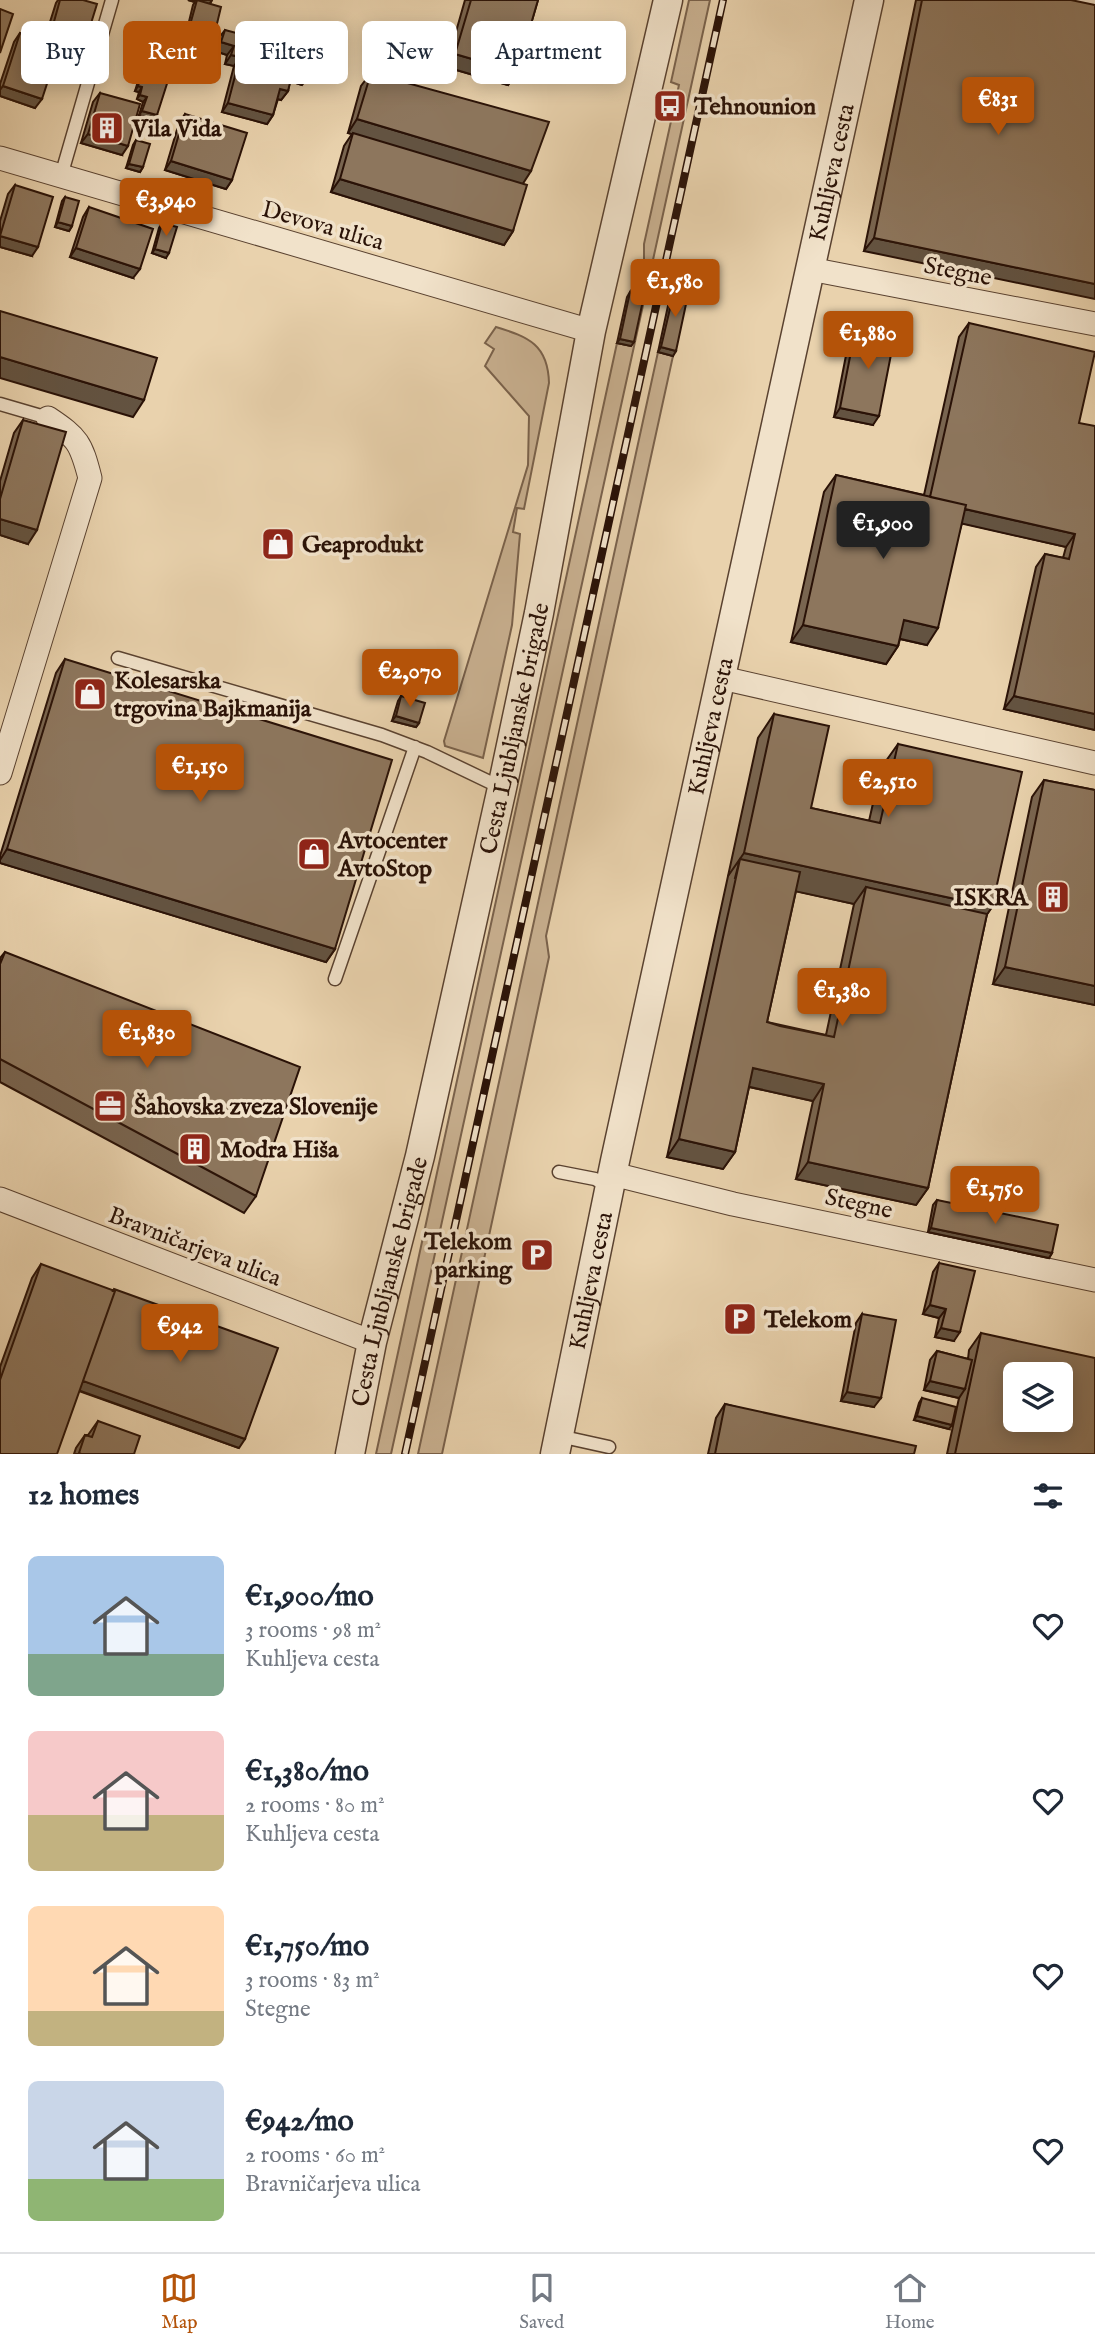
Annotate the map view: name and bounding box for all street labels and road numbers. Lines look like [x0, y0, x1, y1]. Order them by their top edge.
street label: Kuhljeva cesta [803, 100, 863, 245]
street label: Devova ulica [258, 194, 388, 259]
street label: Stegne [921, 251, 994, 294]
street label: Cesta Ljubljanske brigade [474, 601, 558, 858]
street label: Kuhljeva cesta [681, 654, 742, 799]
street label: Cesta Ljubljanske brigade [346, 1153, 436, 1409]
street label: Stegne [822, 1182, 895, 1227]
street label: Bravničarjeva ulica [103, 1200, 286, 1295]
street label: Kuhljeva cesta [563, 1208, 621, 1353]

